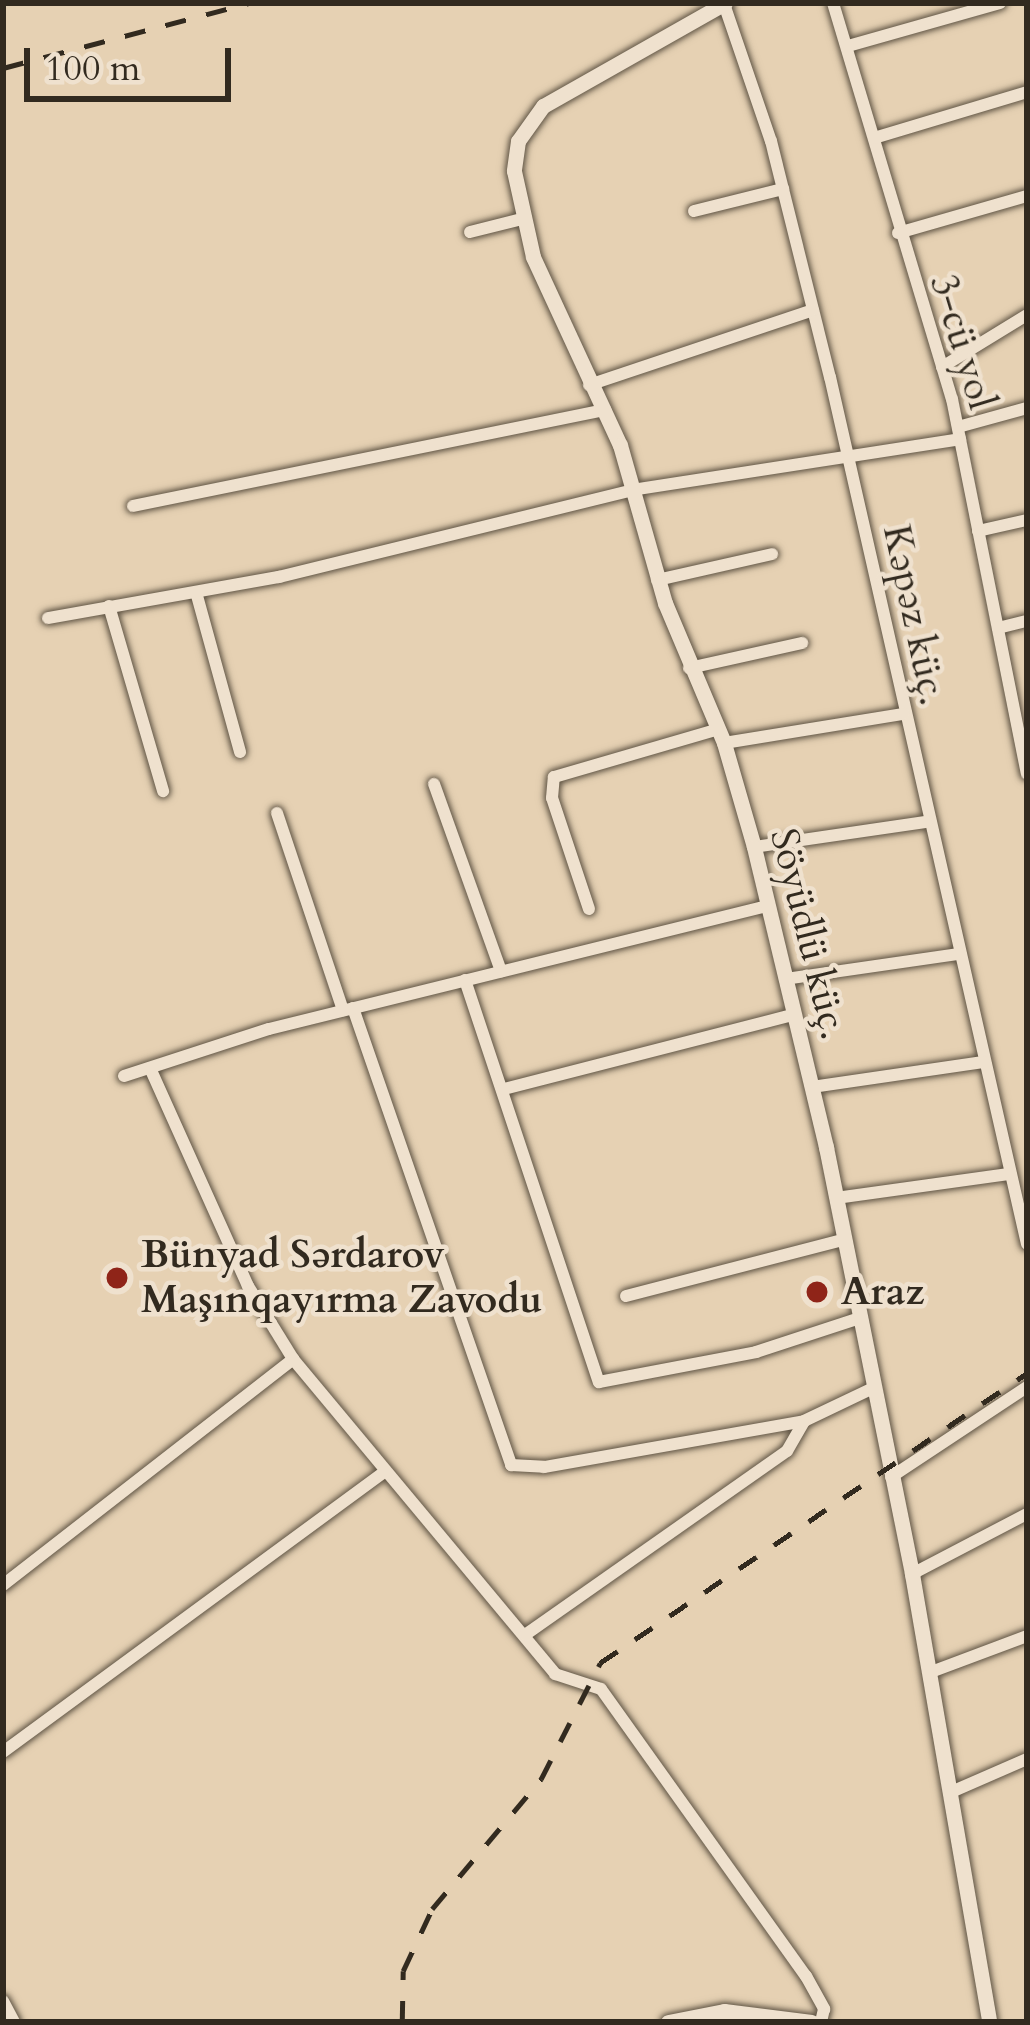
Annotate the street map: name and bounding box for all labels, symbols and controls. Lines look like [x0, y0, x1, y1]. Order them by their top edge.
scale bar [30, 24, 237, 98]
text: 100 m [45, 44, 140, 93]
street label: 3-cü yol [919, 269, 1005, 415]
street label: Kəpəz küç. [872, 521, 956, 709]
street label: Söyüdlü küç. [759, 824, 857, 1044]
place label: Bünyad Sərdarov Maşınqayırma Zavodu [141, 1233, 542, 1324]
marker: Bünyad Sərdarov Maşınqayırma Zavodu [104, 1265, 130, 1291]
place label: Araz [841, 1269, 924, 1315]
marker: Araz [804, 1279, 830, 1305]

